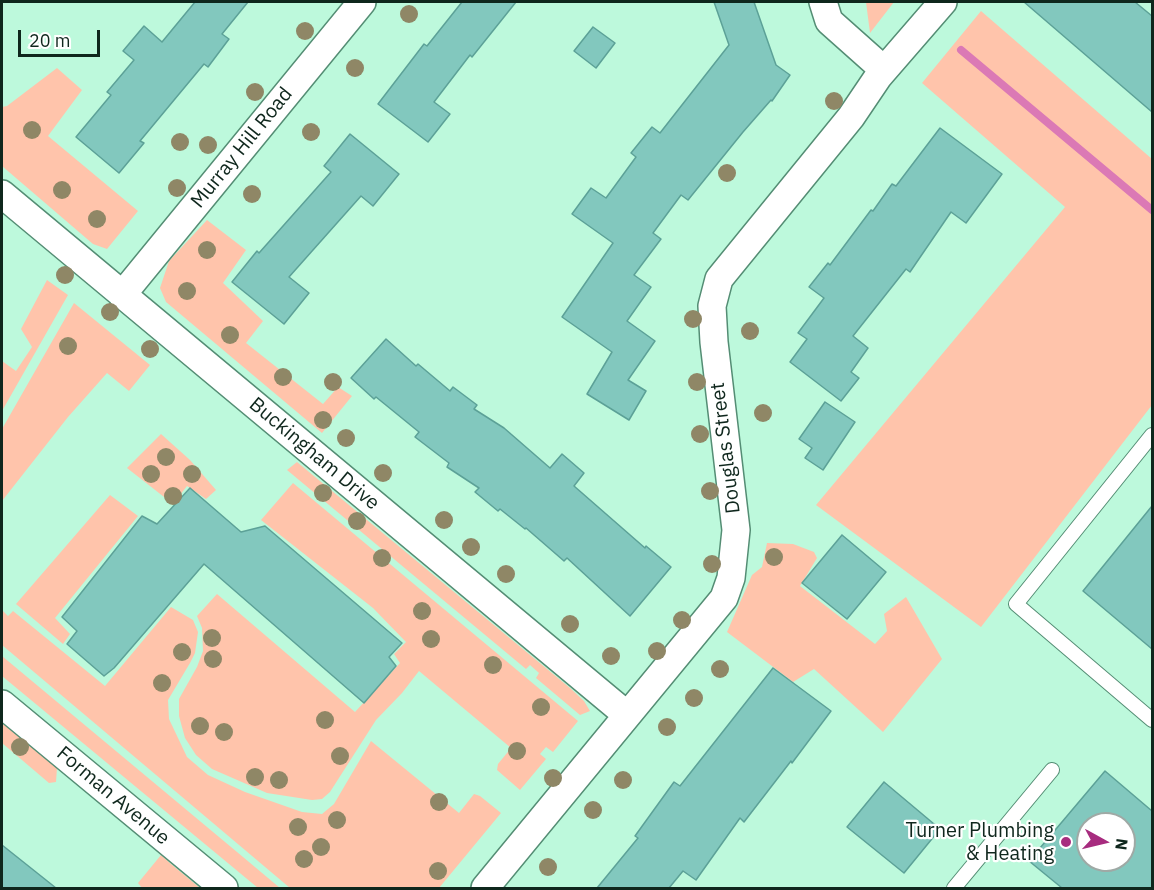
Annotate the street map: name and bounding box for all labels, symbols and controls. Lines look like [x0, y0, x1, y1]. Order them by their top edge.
scale bar [21, 18, 104, 56]
text: 20 m [29, 29, 71, 52]
street label: Murray Hill Road [186, 83, 298, 213]
street label: Douglas Street [706, 381, 746, 515]
street label: Buckingham Drive [244, 393, 384, 515]
street label: Forman Avenue [52, 742, 174, 850]
north arrow [1076, 812, 1136, 872]
place label: Turner Plumbing & Heating [906, 819, 1054, 866]
marker: Turner Plumbing & Heating [1059, 835, 1073, 849]
text: N [1111, 837, 1133, 851]

